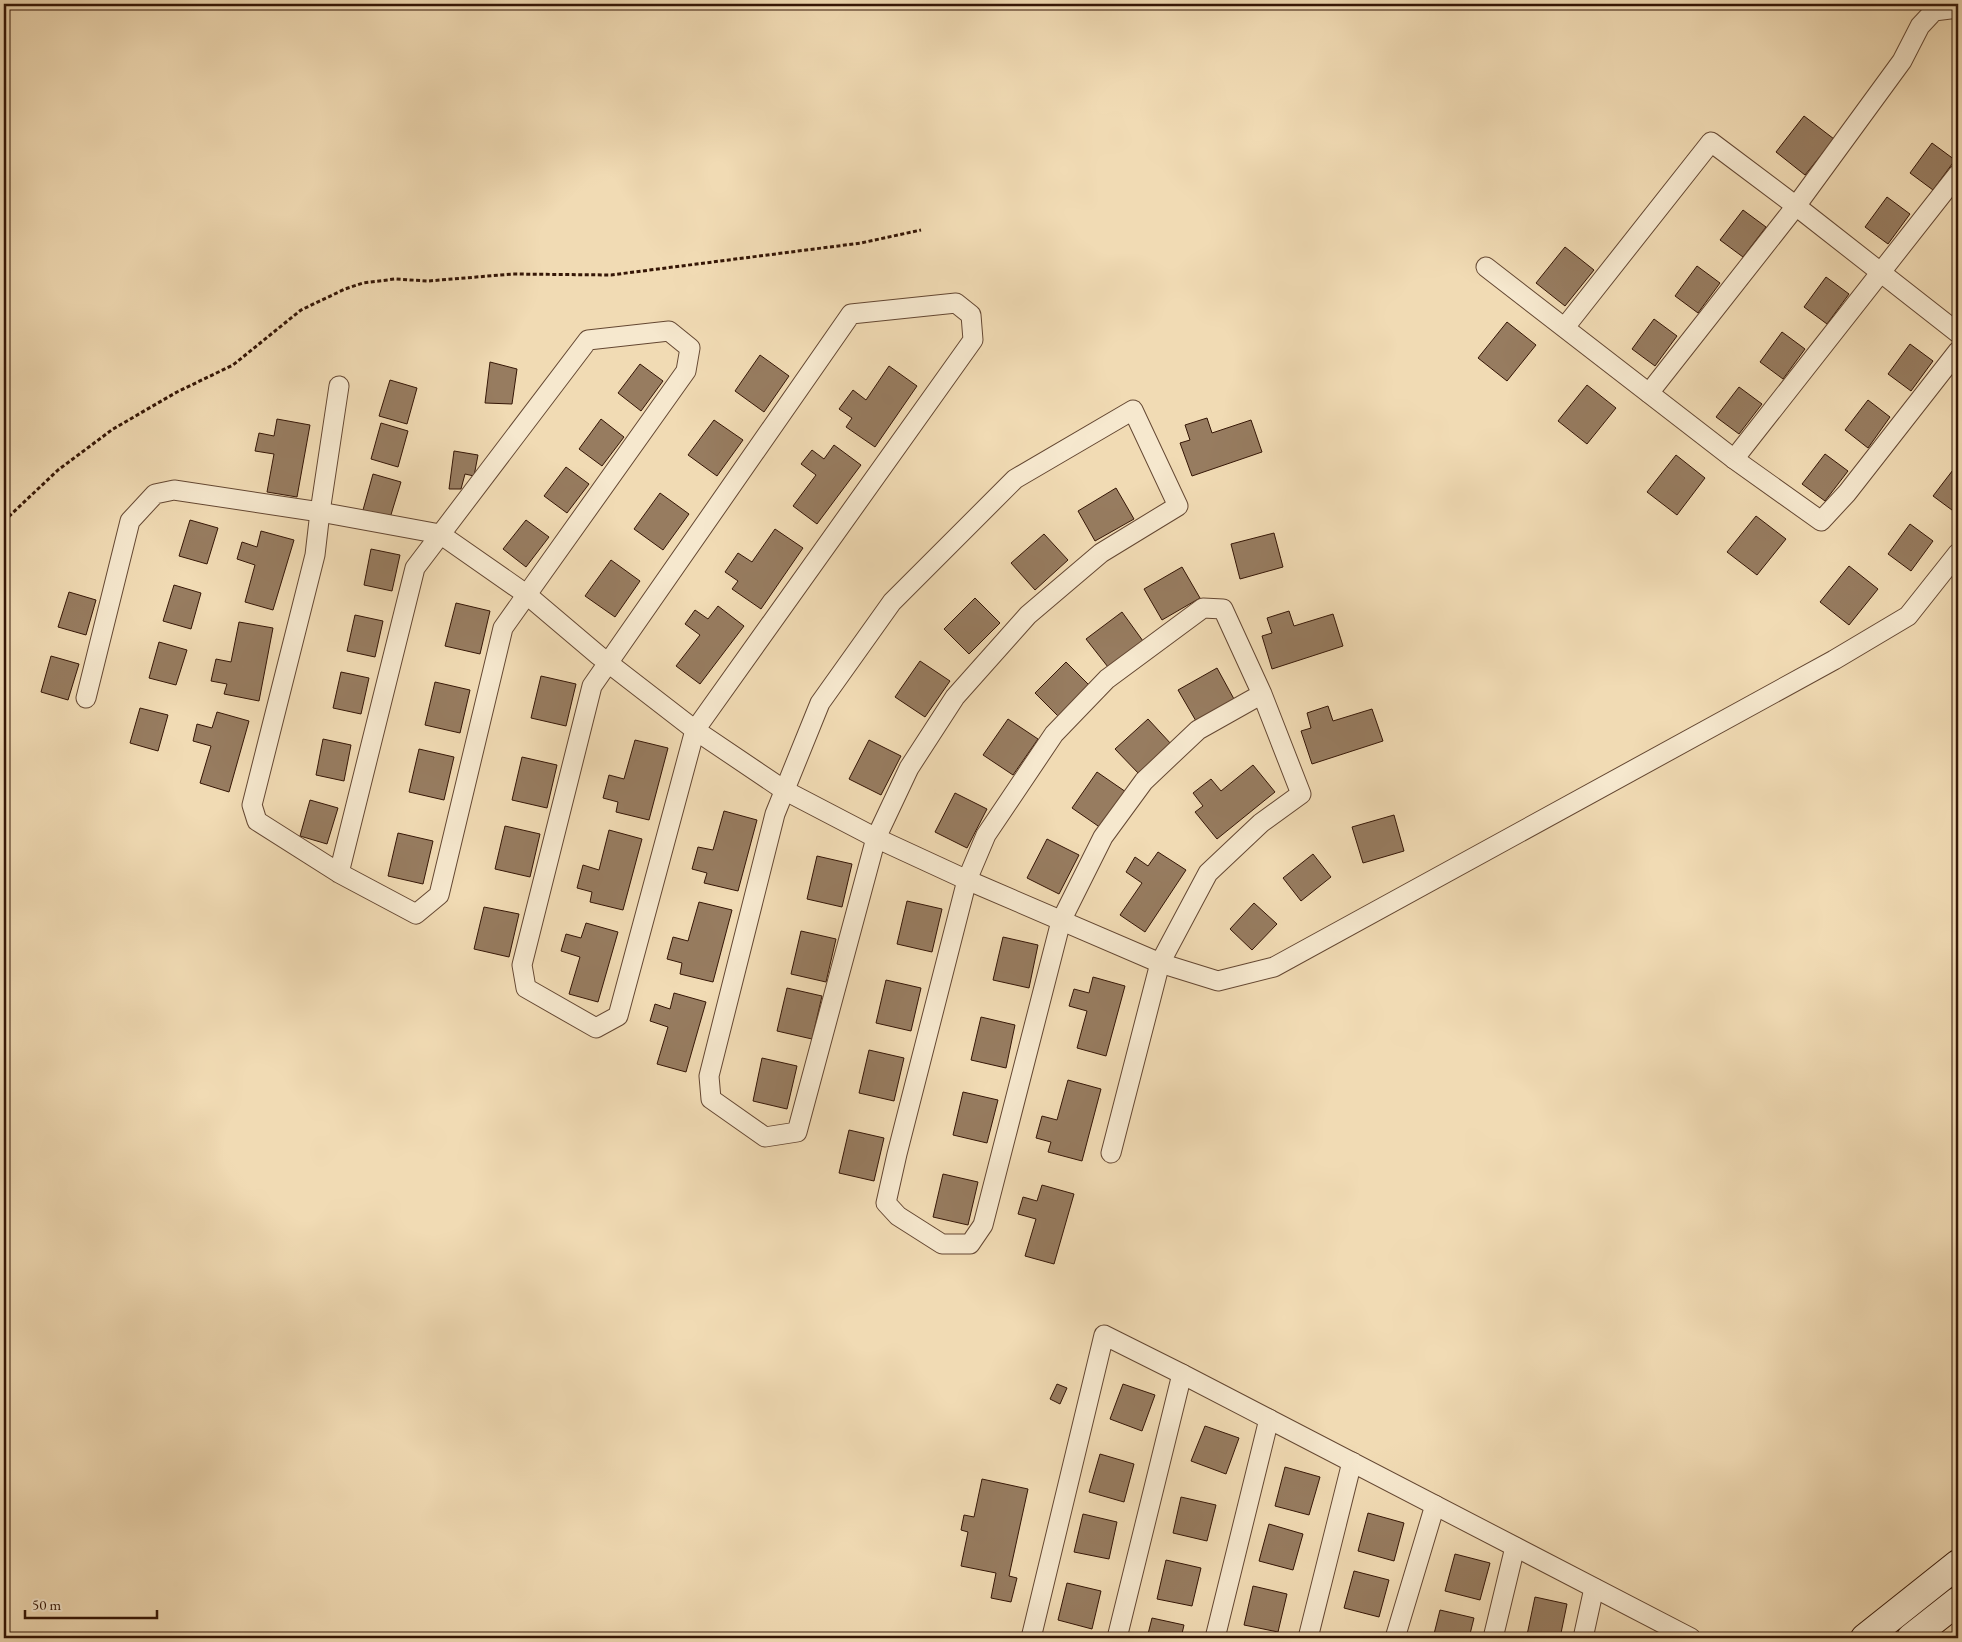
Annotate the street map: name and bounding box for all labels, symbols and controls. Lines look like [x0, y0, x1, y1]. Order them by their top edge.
scale bar [25, 1587, 158, 1619]
text: 50 m [32, 1595, 61, 1614]

